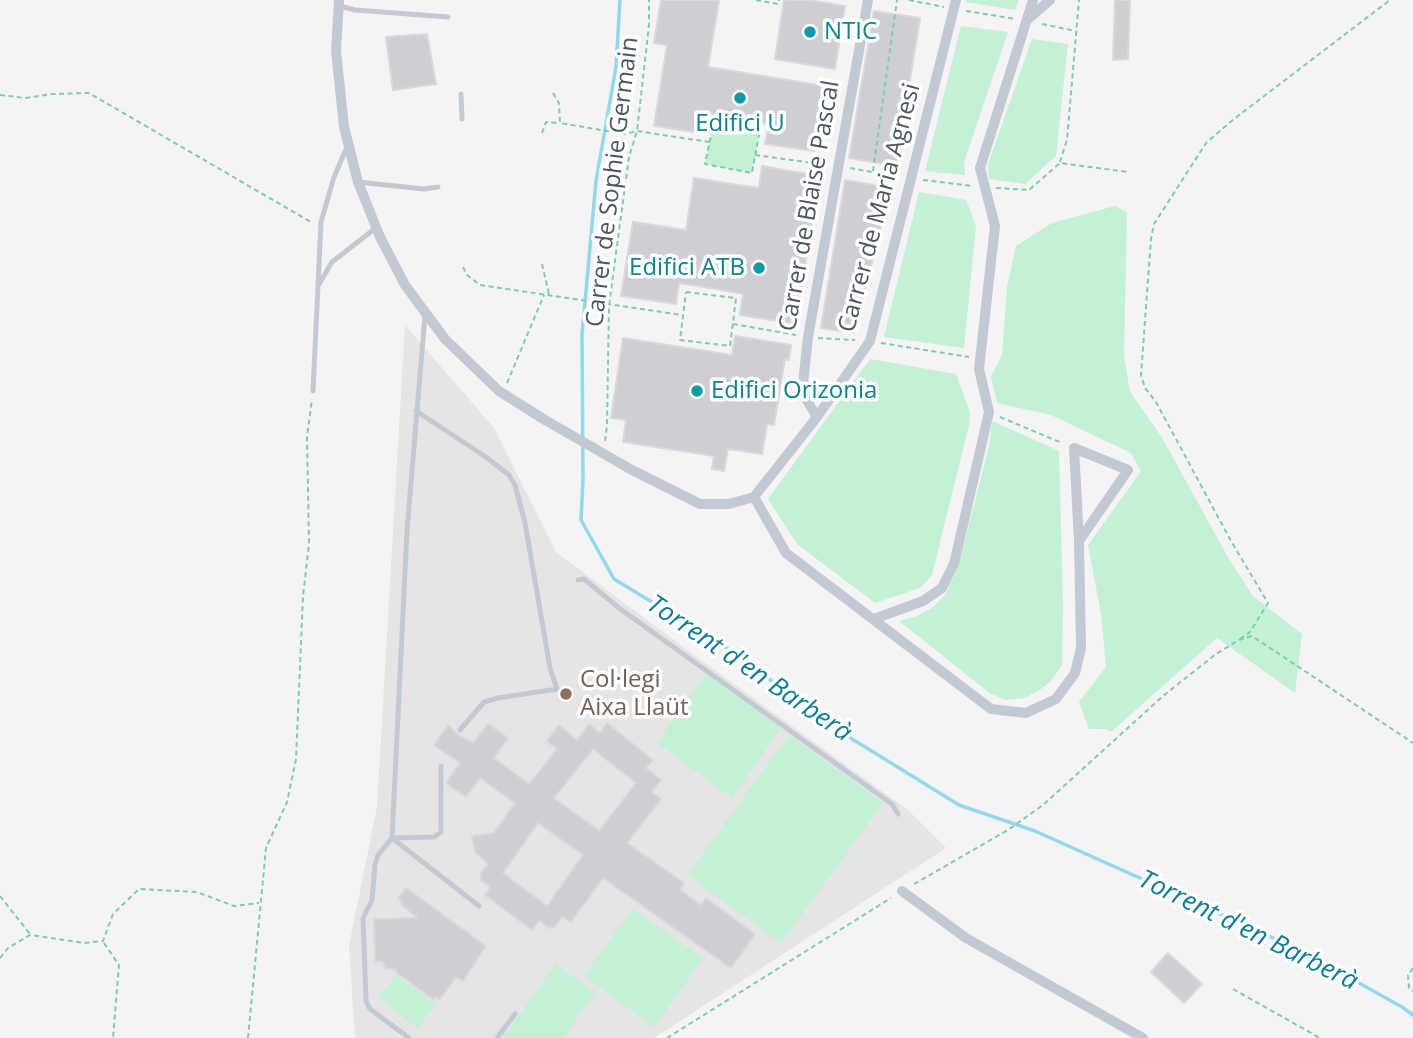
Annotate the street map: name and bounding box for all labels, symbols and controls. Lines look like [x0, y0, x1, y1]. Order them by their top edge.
place label: NTIC [824, 18, 877, 46]
marker: NTIC [802, 24, 818, 40]
street label: Carrer de Sophie Germain [581, 35, 645, 329]
street label: Carrer de Blaise Pascal [774, 78, 846, 334]
street label: Carrer de Maria Agnesi [833, 81, 927, 335]
marker: Edifici U [732, 90, 748, 106]
place label: Edifici U [695, 110, 785, 138]
place label: Edifici ATB [629, 254, 745, 282]
marker: Edifici ATB [751, 260, 767, 276]
place label: Edifici Orizonia [711, 377, 877, 405]
marker: Edifici Orizonia [689, 383, 705, 399]
water label: Torrent d'en Barberà [641, 589, 857, 749]
place label: Col·legi Aixa Llaüt [580, 666, 689, 722]
marker: Col·legi Aixa Llaüt [558, 686, 574, 702]
water label: Torrent d'en Barberà [1133, 864, 1363, 998]

